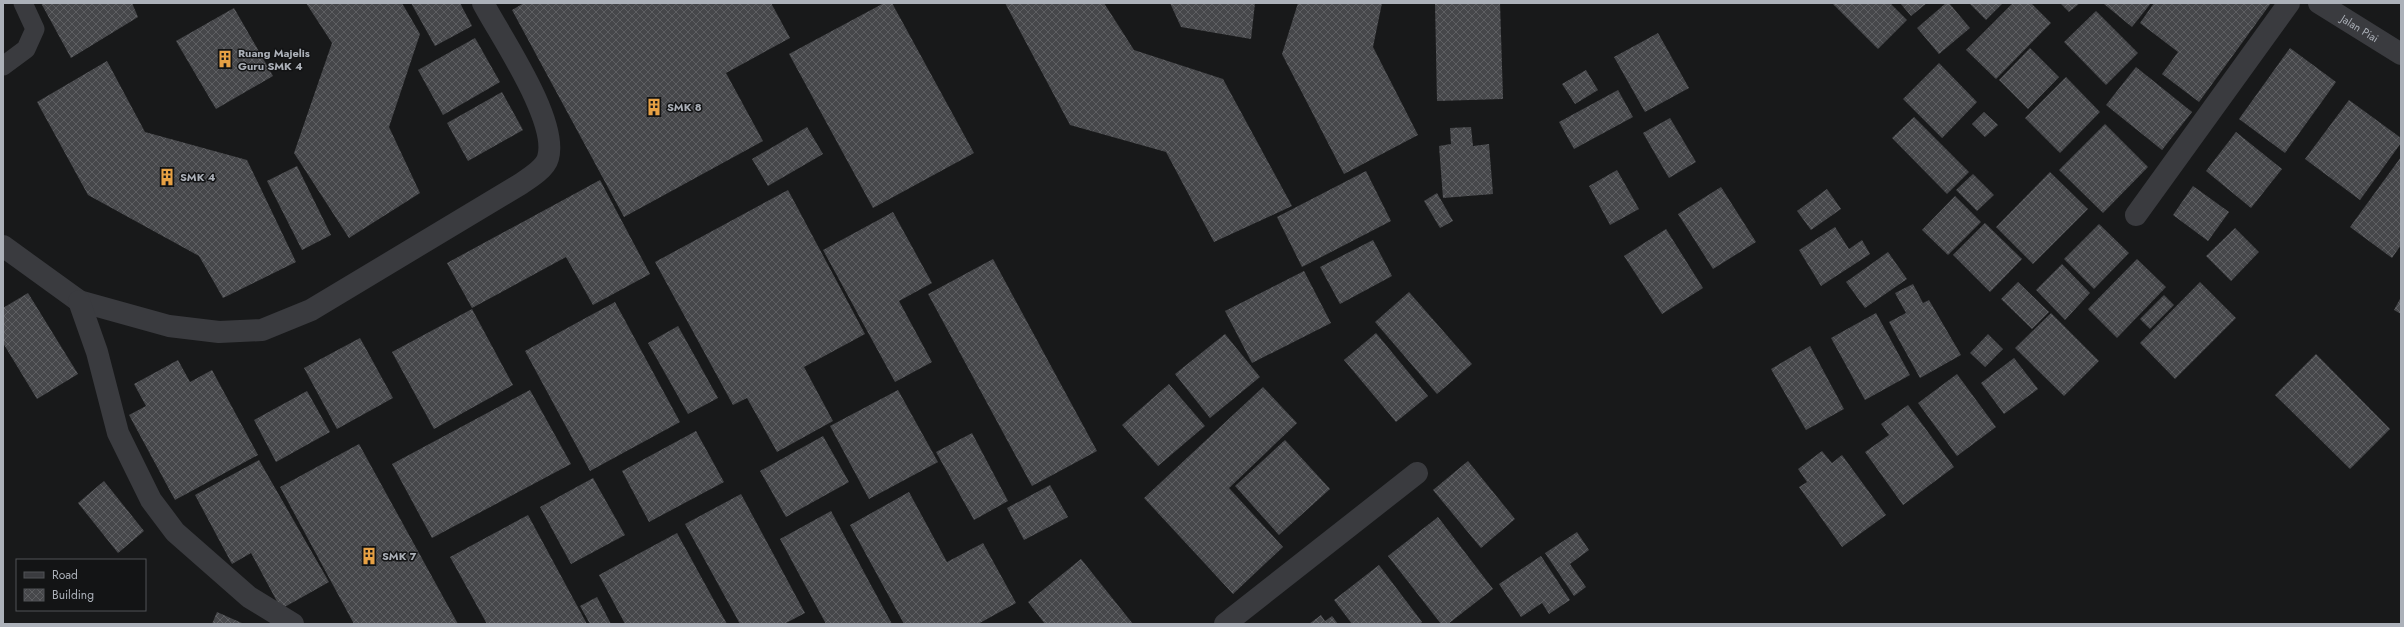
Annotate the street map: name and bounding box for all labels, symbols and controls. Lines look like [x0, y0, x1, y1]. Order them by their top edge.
street label: Jalan Piai [2336, 9, 2382, 46]
place label: Ruang Majelis Guru SMK 4 [238, 45, 310, 74]
building icon: Ruang Majelis Guru SMK 4 [215, 49, 235, 69]
building icon: SMK 8 [644, 97, 664, 117]
place label: SMK 8 [667, 99, 702, 115]
building icon: SMK 4 [157, 167, 177, 187]
place label: SMK 4 [180, 169, 216, 185]
building icon: SMK 7 [359, 546, 379, 566]
place label: SMK 7 [382, 548, 417, 564]
legend [16, 559, 146, 611]
text: Road [52, 566, 78, 584]
text: Building [52, 586, 94, 604]

